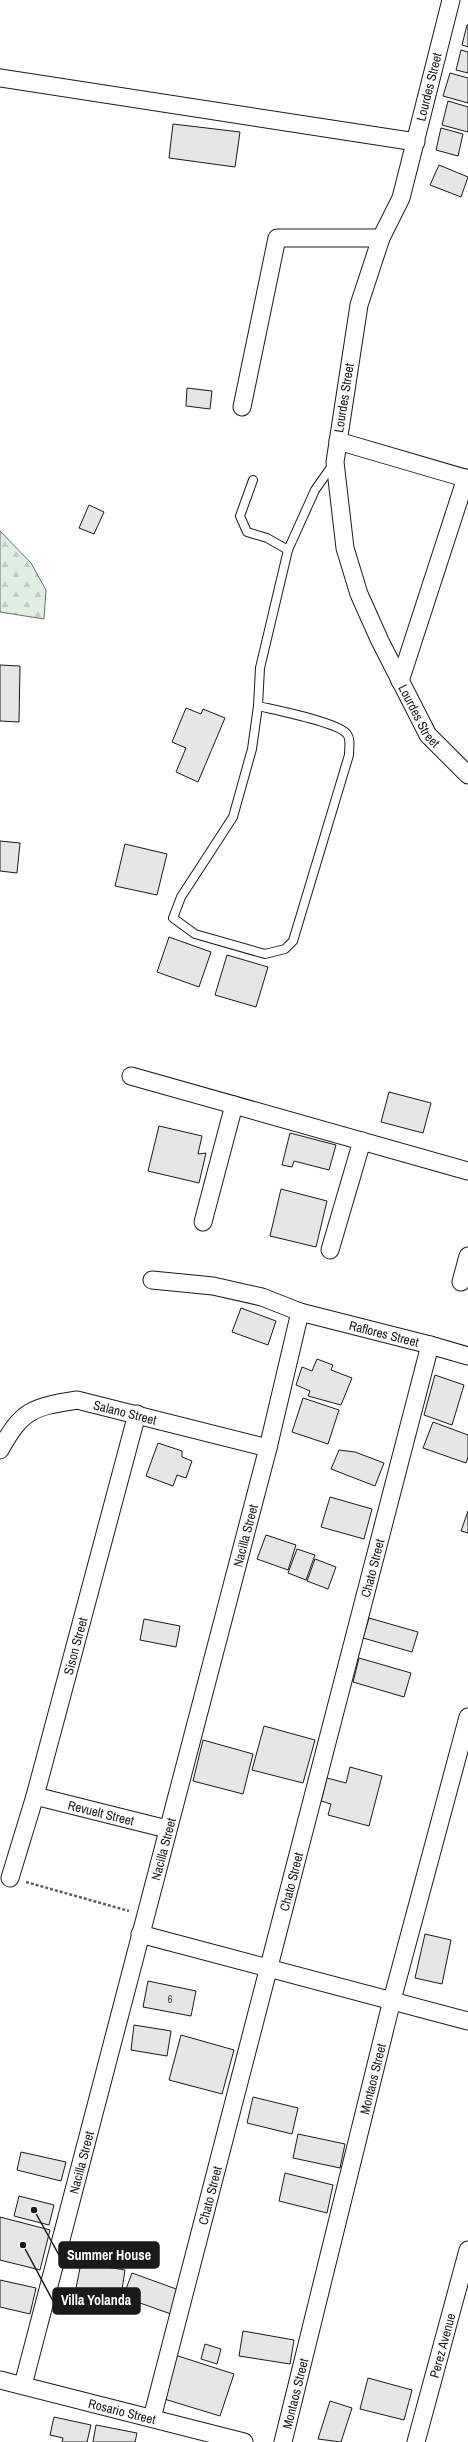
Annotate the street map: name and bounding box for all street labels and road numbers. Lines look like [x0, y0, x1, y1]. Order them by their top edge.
street label: Lourdes Street [412, 51, 446, 123]
street label: Lourdes Street [330, 362, 358, 434]
street label: Lourdes Street [395, 681, 444, 751]
street label: Raflores Street [347, 1316, 421, 1350]
street label: Salano Street [92, 1396, 159, 1428]
street label: Nacilla Street [229, 1502, 261, 1569]
street label: Chato Street [356, 1537, 388, 1599]
street label: Sison Street [59, 1615, 91, 1677]
street label: Revuelt Street [66, 1796, 136, 1829]
street label: Nacilla Street [147, 1816, 179, 1882]
street label: Chato Street [275, 1851, 307, 1913]
street label: Montaos Street [356, 2042, 389, 2116]
street label: Nacilla Street [65, 2129, 98, 2196]
street label: Chato Street [194, 2164, 225, 2227]
street label: Perez Avenue [425, 2311, 459, 2380]
street label: Montaos Street [278, 2356, 312, 2431]
street label: Rosario Street [87, 2394, 158, 2428]

